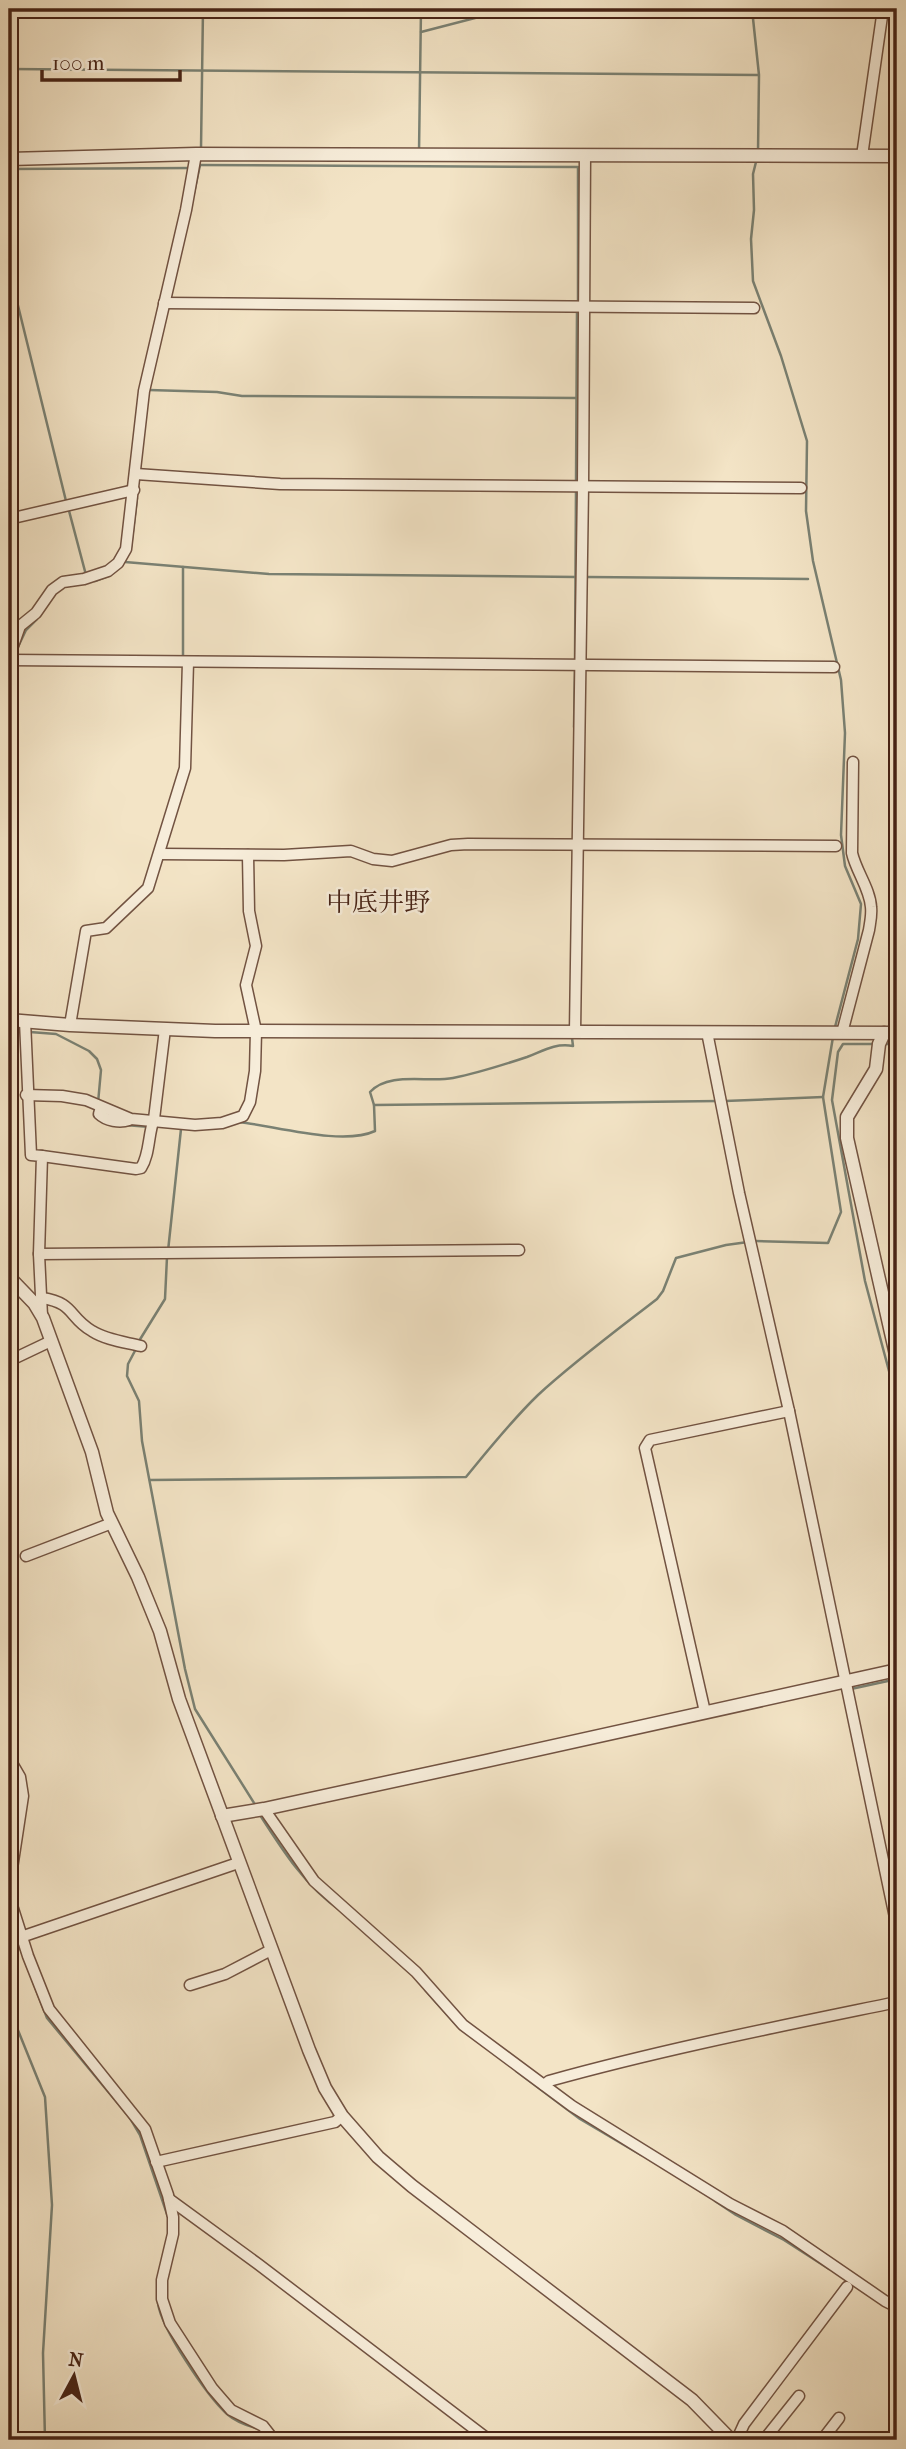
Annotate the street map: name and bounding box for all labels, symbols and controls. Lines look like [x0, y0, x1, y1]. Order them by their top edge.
scale bar [42, 38, 180, 82]
text: 100 m [52, 51, 105, 75]
district label: 中底井野 [326, 887, 430, 918]
north arrow [38, 2340, 108, 2410]
text: N [67, 2348, 85, 2372]

